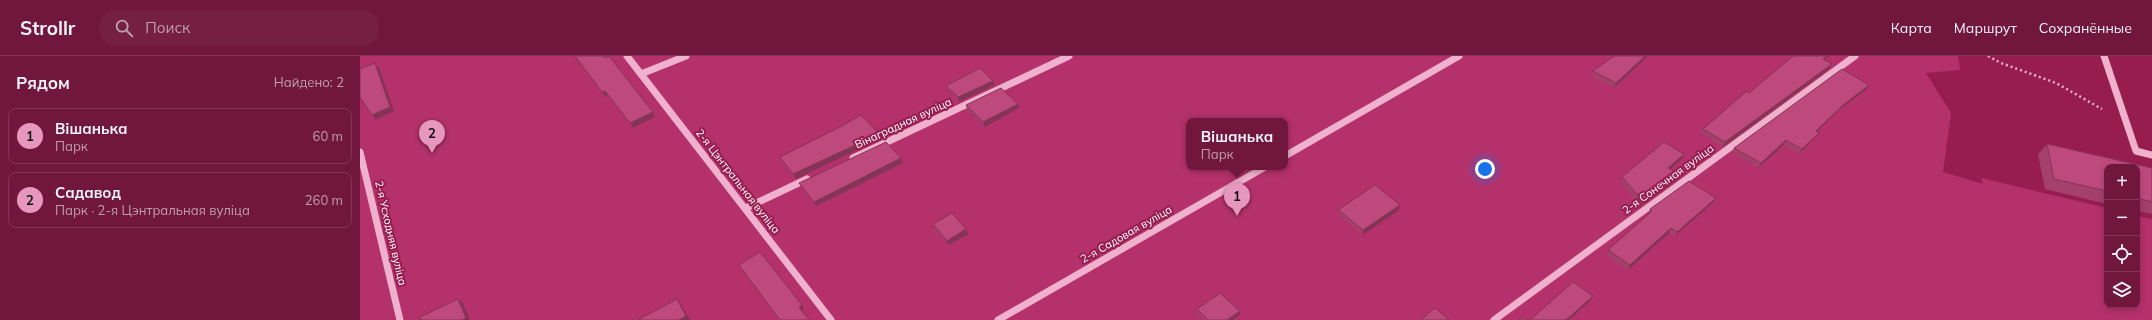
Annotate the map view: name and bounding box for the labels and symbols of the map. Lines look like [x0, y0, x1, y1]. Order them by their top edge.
street label: Вінаградная вуліца [852, 94, 954, 152]
pin: 2 [419, 120, 445, 153]
street label: 2-я Цэнтральная вуліца [693, 126, 783, 236]
street label: 2-я Сонечная вуліца [1620, 141, 1716, 217]
your location [1475, 159, 1495, 179]
street label: 2-я Усходняя вуліца [372, 179, 410, 287]
pin: 1 [1224, 183, 1250, 216]
street label: 2-я Садовая вуліца [1078, 202, 1174, 266]

